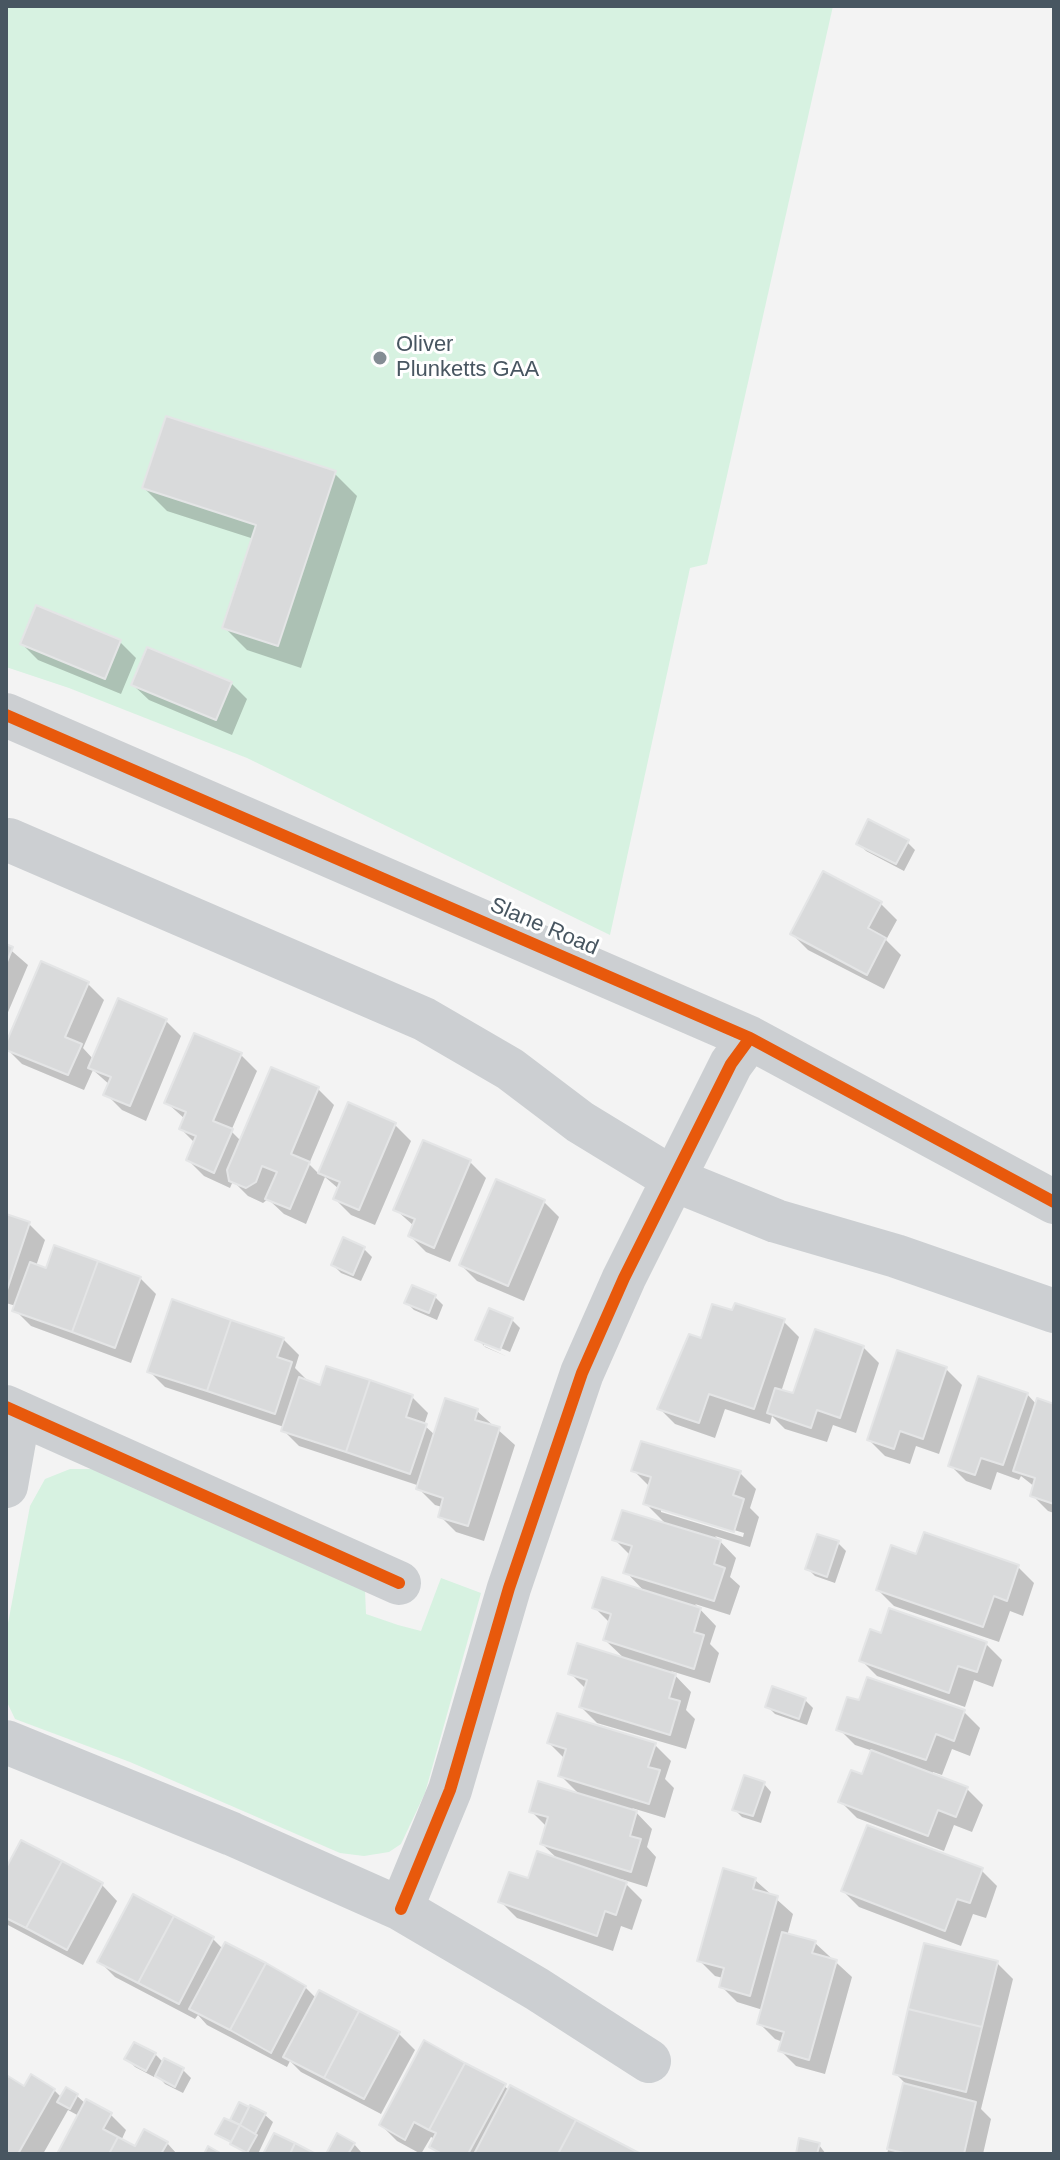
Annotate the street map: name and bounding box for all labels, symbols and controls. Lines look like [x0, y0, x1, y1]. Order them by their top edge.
place label: Oliver Plunketts GAA [396, 332, 539, 384]
marker: Oliver Plunketts GAA [371, 349, 389, 367]
street label: Slane Road [486, 892, 602, 962]

